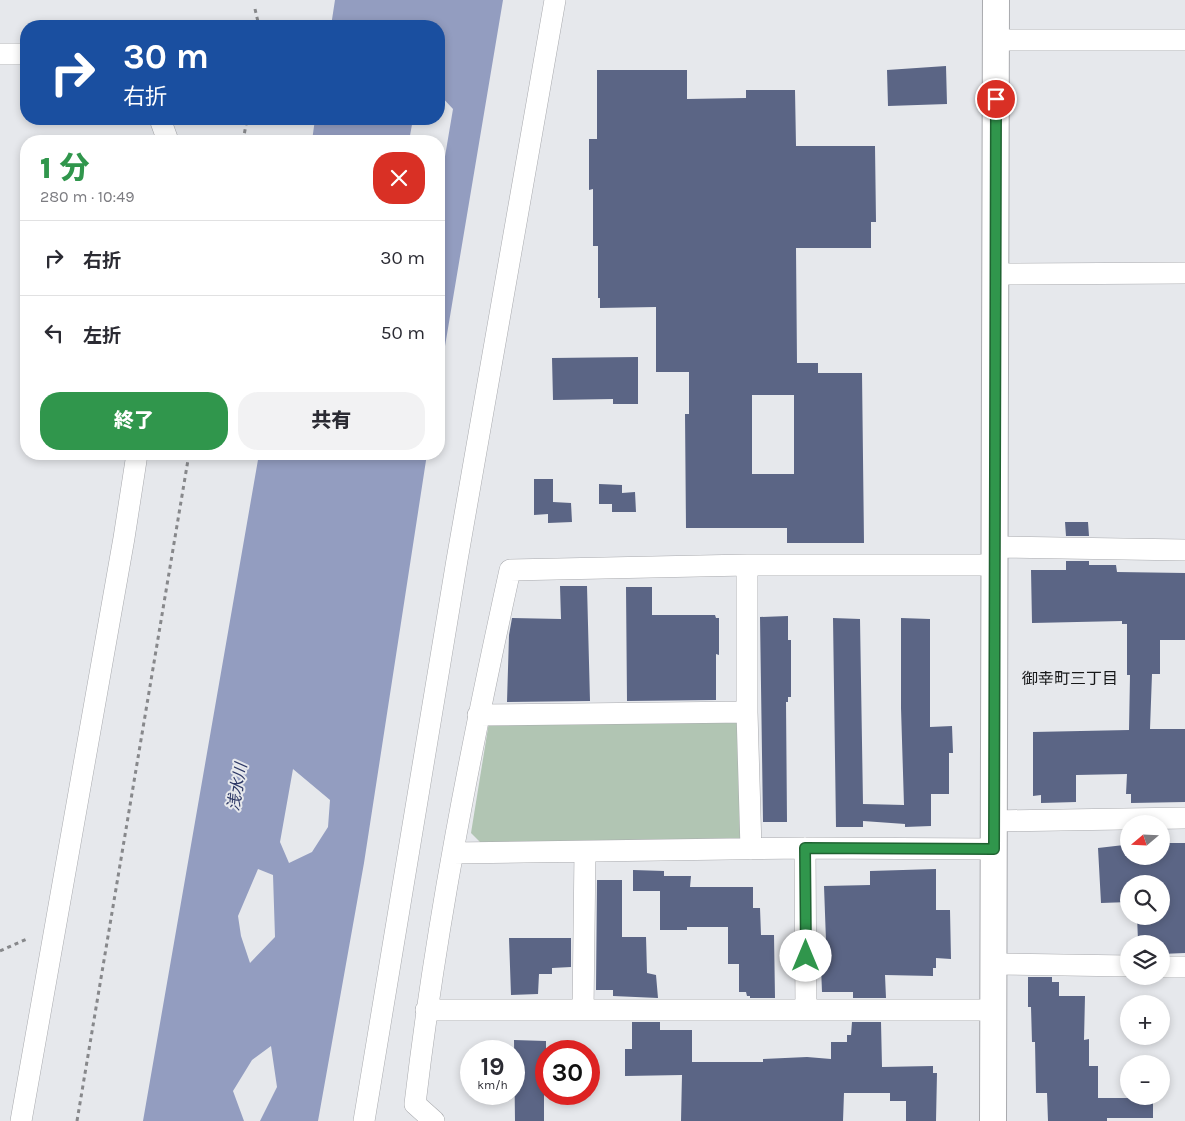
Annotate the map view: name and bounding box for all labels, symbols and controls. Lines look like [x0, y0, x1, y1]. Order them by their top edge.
text: 30 m [123, 36, 209, 77]
icon: right [40, 40, 105, 105]
pin [975, 78, 1017, 120]
text: 右折 [123, 84, 167, 110]
icon: arrive [982, 85, 1010, 113]
text: 1 分 [40, 150, 90, 186]
button: close [373, 152, 425, 204]
text: 280 m · 10:49 [40, 187, 135, 206]
icon: right [40, 244, 68, 272]
text: 30 m [380, 247, 425, 269]
text: 右折 [83, 250, 121, 272]
icon: left [40, 319, 68, 347]
text: 50 m [381, 322, 425, 344]
text: 左折 [83, 325, 121, 347]
button: 終了 [40, 392, 228, 450]
button: 共有 [238, 392, 425, 450]
district label: 御幸町三丁目 [1022, 669, 1118, 688]
water label: 浅水川 [223, 760, 251, 812]
north arrow [1120, 815, 1170, 865]
map controls [1120, 815, 1170, 1105]
button: search [1120, 875, 1170, 925]
position arrow [779, 929, 831, 981]
button: layers [1120, 935, 1170, 985]
button: + [1120, 995, 1170, 1045]
speed limit sign: 30 [535, 1040, 600, 1105]
text: 19 [480, 1052, 505, 1081]
button: − [1120, 1055, 1170, 1105]
text: km/h [477, 1078, 508, 1092]

